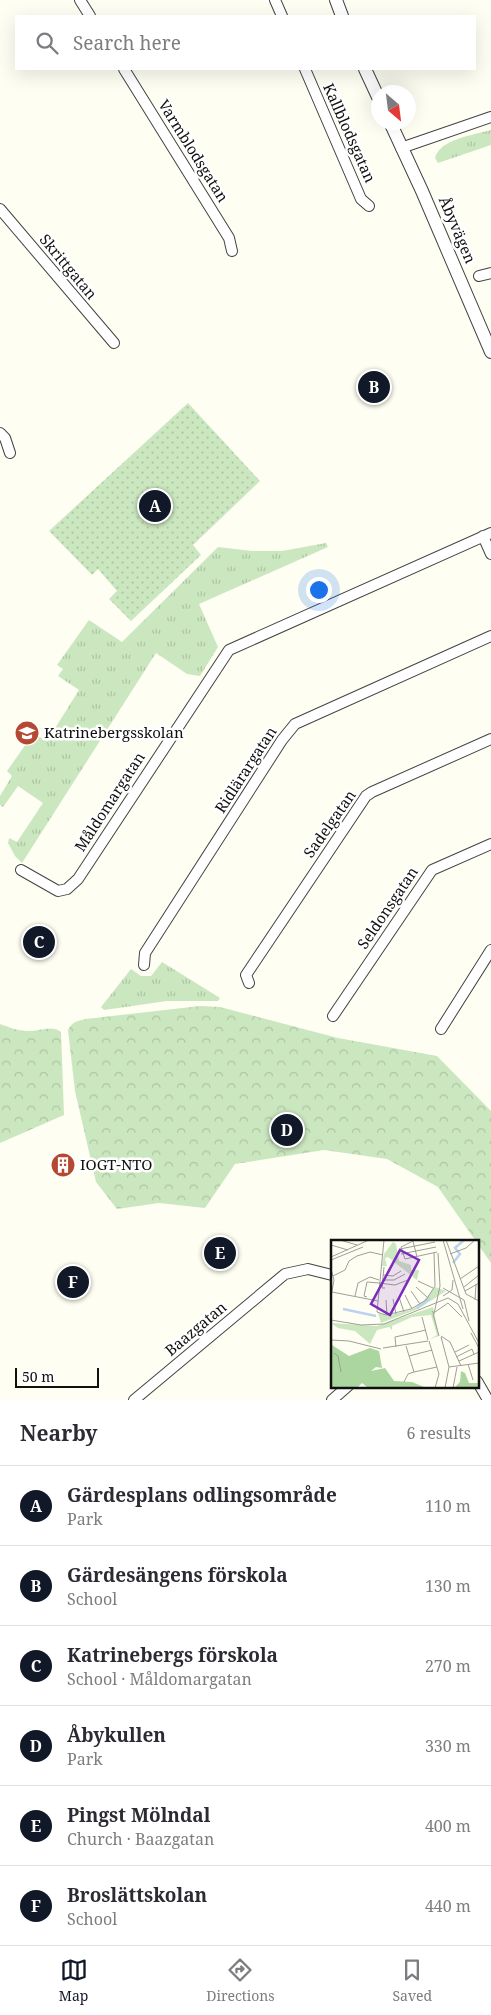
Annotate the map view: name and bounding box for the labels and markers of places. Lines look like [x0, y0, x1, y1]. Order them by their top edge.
pin: B [358, 368, 390, 406]
pin: A [139, 487, 171, 525]
school or university icon: Katrinebergsskolan [14, 720, 40, 746]
place label: Katrinebergsskolan [44, 722, 184, 742]
pin: C [23, 923, 55, 961]
pin: D [271, 1111, 303, 1149]
building icon: IOGT-NTO [50, 1152, 76, 1178]
place label: IOGT-NTO [80, 1154, 152, 1174]
pin: E [204, 1234, 236, 1272]
pin: F [57, 1263, 89, 1301]

